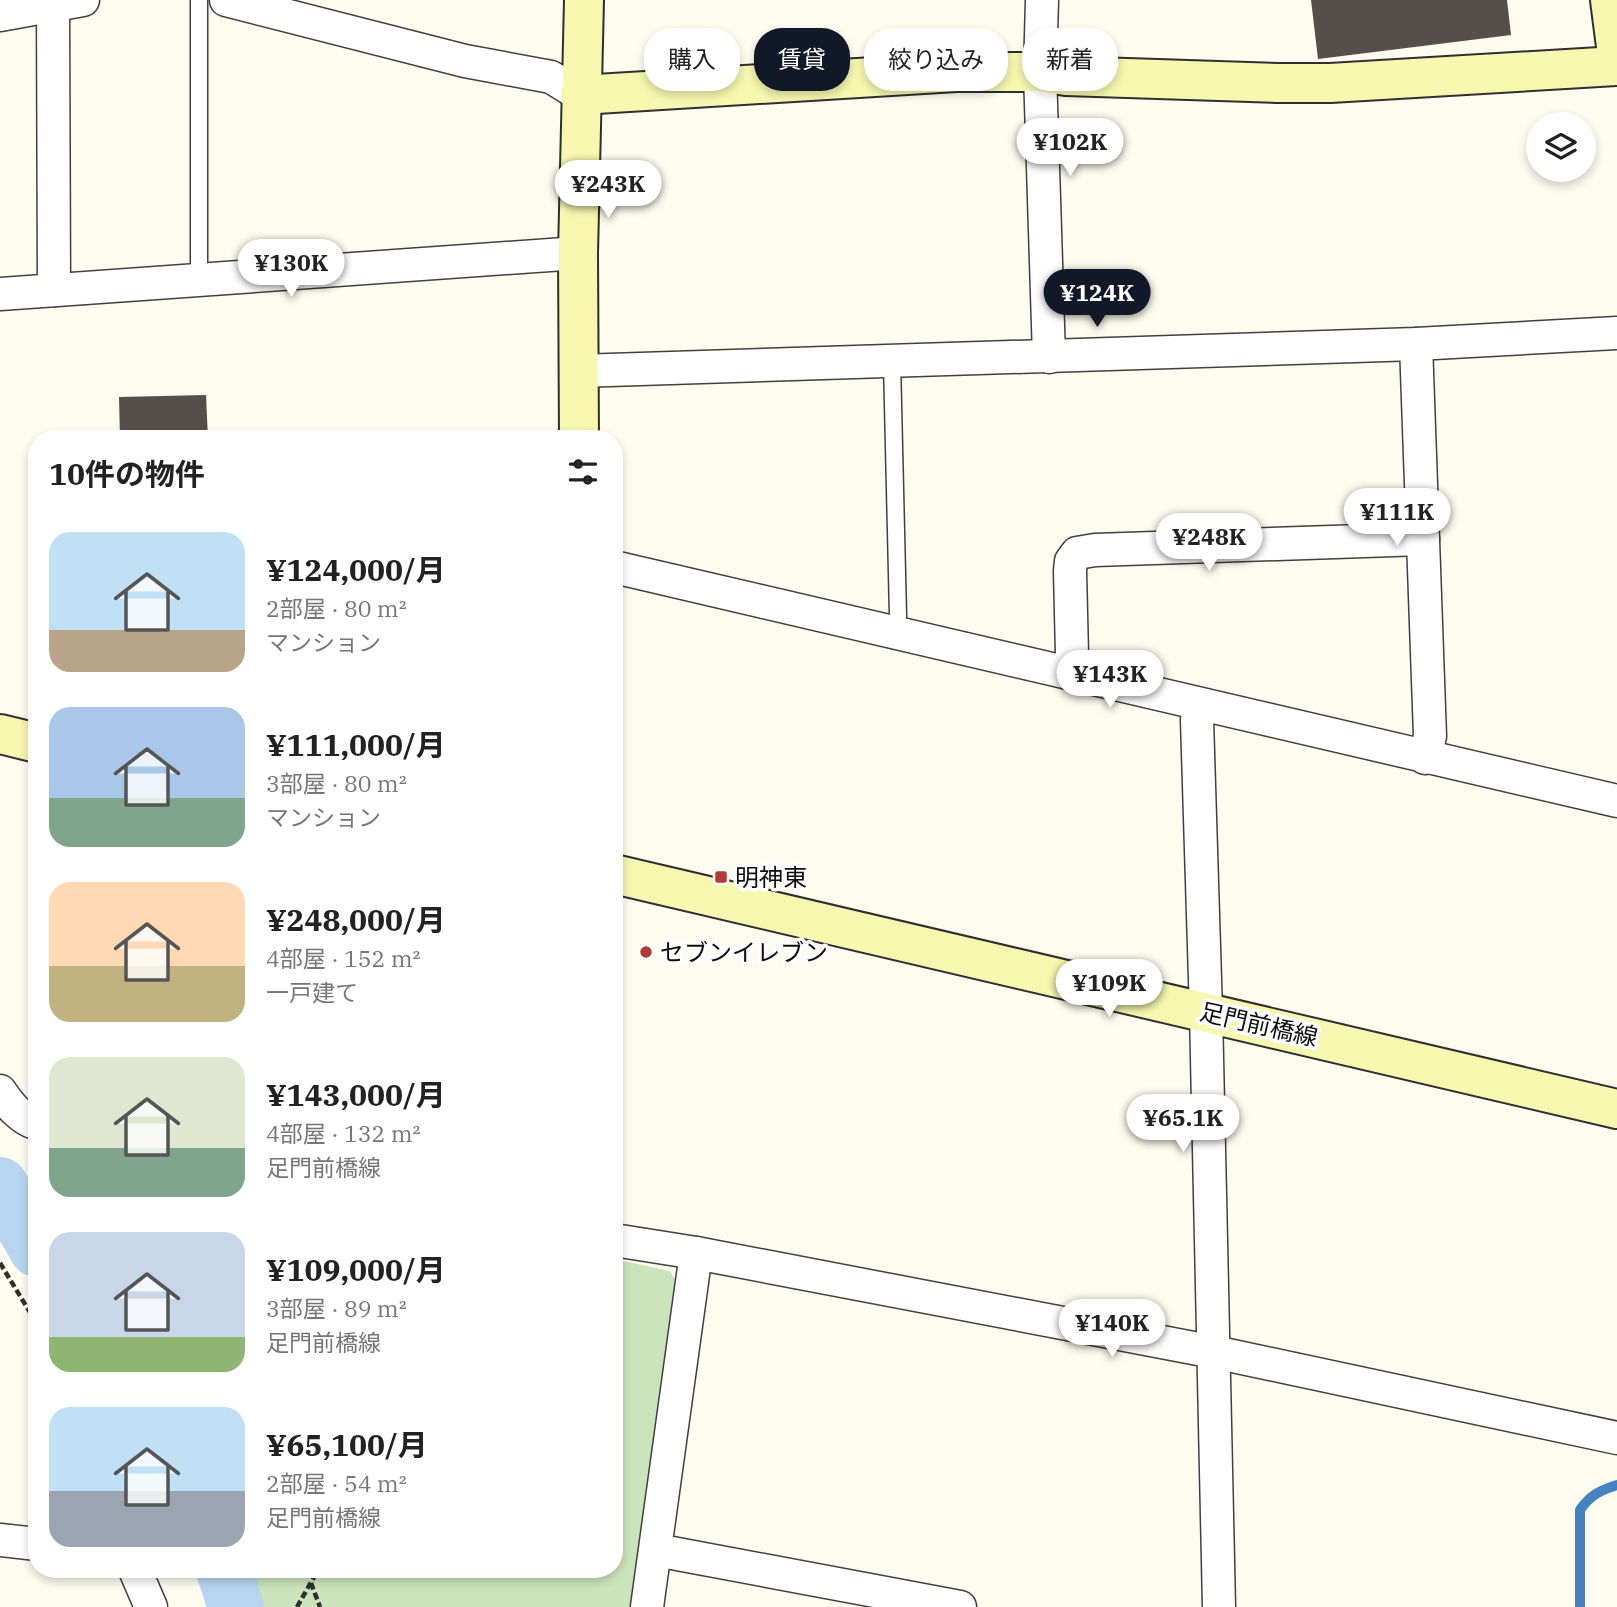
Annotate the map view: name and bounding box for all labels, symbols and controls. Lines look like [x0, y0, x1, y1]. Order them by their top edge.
chip: 購入 [644, 28, 740, 91]
chip: 賃貸 [754, 28, 850, 91]
chip: 絞り込み [864, 28, 1008, 91]
chip: 新着 [1022, 28, 1118, 91]
map controls [1526, 112, 1596, 182]
button: layers [1526, 112, 1596, 182]
pin: ¥102K [1021, 118, 1119, 178]
text: ¥102K [1033, 126, 1107, 156]
pin: ¥243K [559, 160, 657, 220]
text: ¥243K [571, 168, 645, 198]
pin: ¥130K [242, 240, 340, 299]
text: ¥130K [254, 247, 328, 277]
pin: ¥124K [1048, 270, 1146, 329]
text: ¥124K [1060, 277, 1134, 307]
icon: filters [564, 453, 602, 491]
text: 10件の物件 [49, 454, 205, 493]
pin: ¥111K [1348, 489, 1446, 548]
text: ¥111K [1360, 496, 1434, 526]
pin: ¥248K [1160, 514, 1258, 573]
text: ¥248K [1172, 521, 1246, 551]
text: ¥124,000/月 [266, 550, 446, 589]
icon: home [105, 560, 189, 644]
text: 2部屋 · 80 m² [266, 593, 407, 623]
text: マンション [266, 627, 381, 657]
pin: ¥143K [1061, 650, 1159, 710]
text: ¥143K [1073, 658, 1147, 688]
text: ¥111,000/月 [266, 725, 446, 764]
icon: home [105, 735, 189, 819]
text: 3部屋 · 80 m² [266, 768, 407, 798]
text: マンション [266, 802, 381, 832]
place label: 明神東 [735, 861, 807, 893]
marker: 明神東 [713, 869, 729, 885]
text: ¥248,000/月 [266, 900, 446, 939]
icon: home [105, 910, 189, 994]
place label: セブンイレブン [660, 936, 828, 968]
text: 4部屋 · 152 m² [266, 943, 421, 973]
marker: セブンイレブン [638, 944, 654, 960]
pin: ¥109K [1060, 960, 1158, 1019]
text: ¥109K [1072, 967, 1146, 997]
text: 一戸建て [266, 977, 358, 1007]
street label: 足門前橋線 [1197, 995, 1321, 1053]
text: ¥143,000/月 [266, 1075, 446, 1114]
icon: home [105, 1085, 189, 1169]
pin: ¥65.1K [1126, 1094, 1240, 1154]
text: ¥65.1K [1142, 1102, 1224, 1132]
text: 4部屋 · 132 m² [266, 1118, 421, 1148]
text: 足門前橋線 [266, 1152, 381, 1182]
text: ¥109,000/月 [266, 1250, 446, 1289]
icon: home [105, 1260, 189, 1344]
text: 3部屋 · 89 m² [266, 1293, 407, 1323]
pin: ¥140K [1063, 1300, 1161, 1359]
text: ¥140K [1075, 1307, 1149, 1337]
text: 足門前橋線 [266, 1327, 381, 1357]
text: ¥65,100/月 [266, 1425, 428, 1464]
icon: home [105, 1435, 189, 1519]
text: 2部屋 · 54 m² [266, 1468, 407, 1498]
text: 足門前橋線 [266, 1502, 381, 1532]

